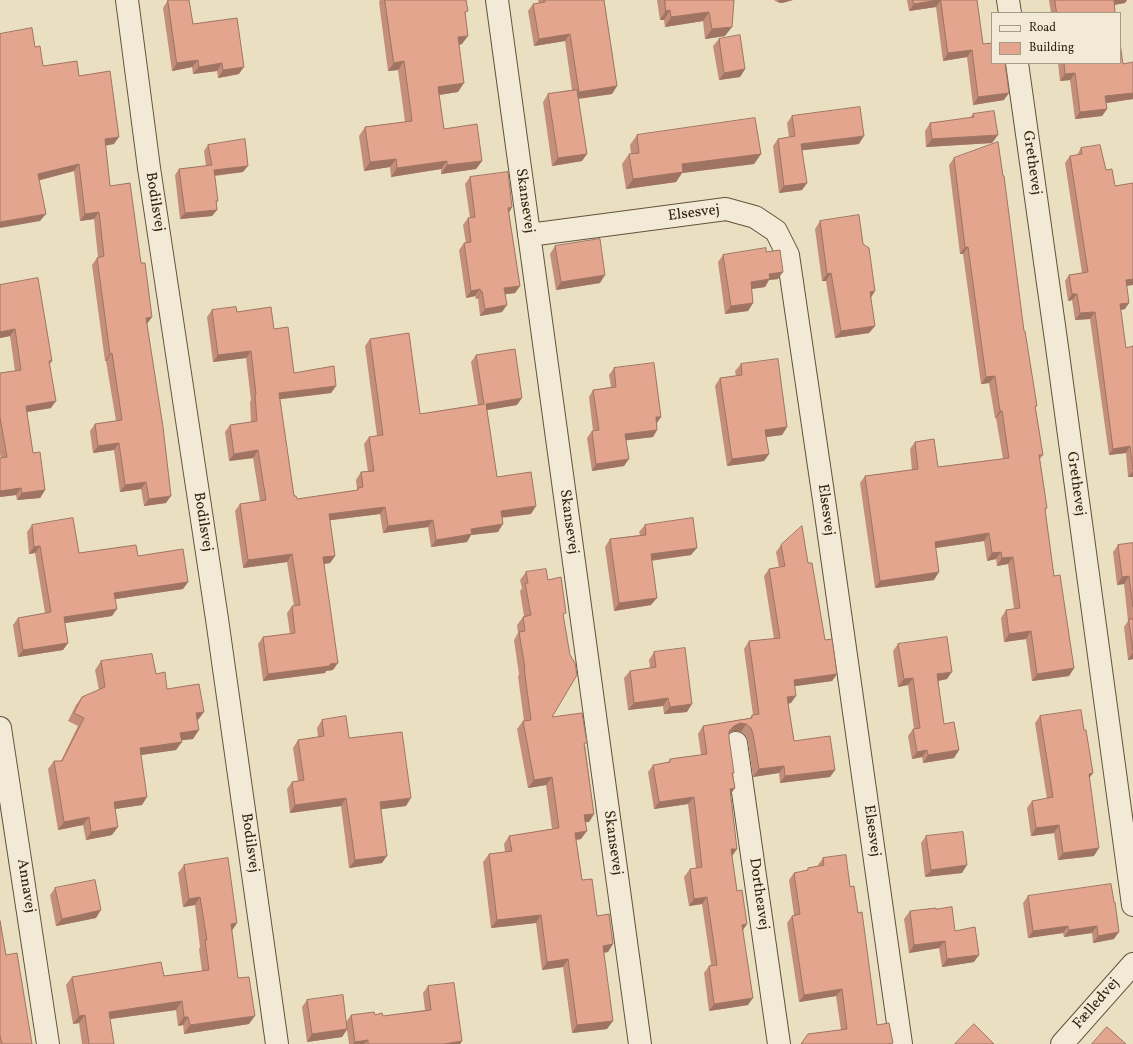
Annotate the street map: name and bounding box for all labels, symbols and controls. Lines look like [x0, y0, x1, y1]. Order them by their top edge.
legend [991, 12, 1121, 64]
text: Road [1029, 20, 1056, 36]
text: Building [1029, 40, 1074, 56]
street label: Grethevej [1018, 130, 1044, 196]
street label: Skansevej [511, 167, 537, 235]
street label: Bodilsvej [140, 171, 168, 233]
street label: Elsesvej [667, 202, 721, 226]
street label: Grethevej [1062, 451, 1088, 517]
street label: Elsesvej [812, 483, 838, 537]
street label: Skansevej [555, 488, 581, 556]
street label: Bodilsvej [188, 491, 216, 553]
street label: Elsesvej [858, 804, 884, 858]
street label: Skansevej [599, 809, 625, 877]
street label: Bodilsvej [236, 812, 262, 874]
street label: Dortheavej [744, 857, 772, 931]
street label: Annavej [12, 858, 38, 914]
street label: Fælledvej [1070, 975, 1124, 1033]

